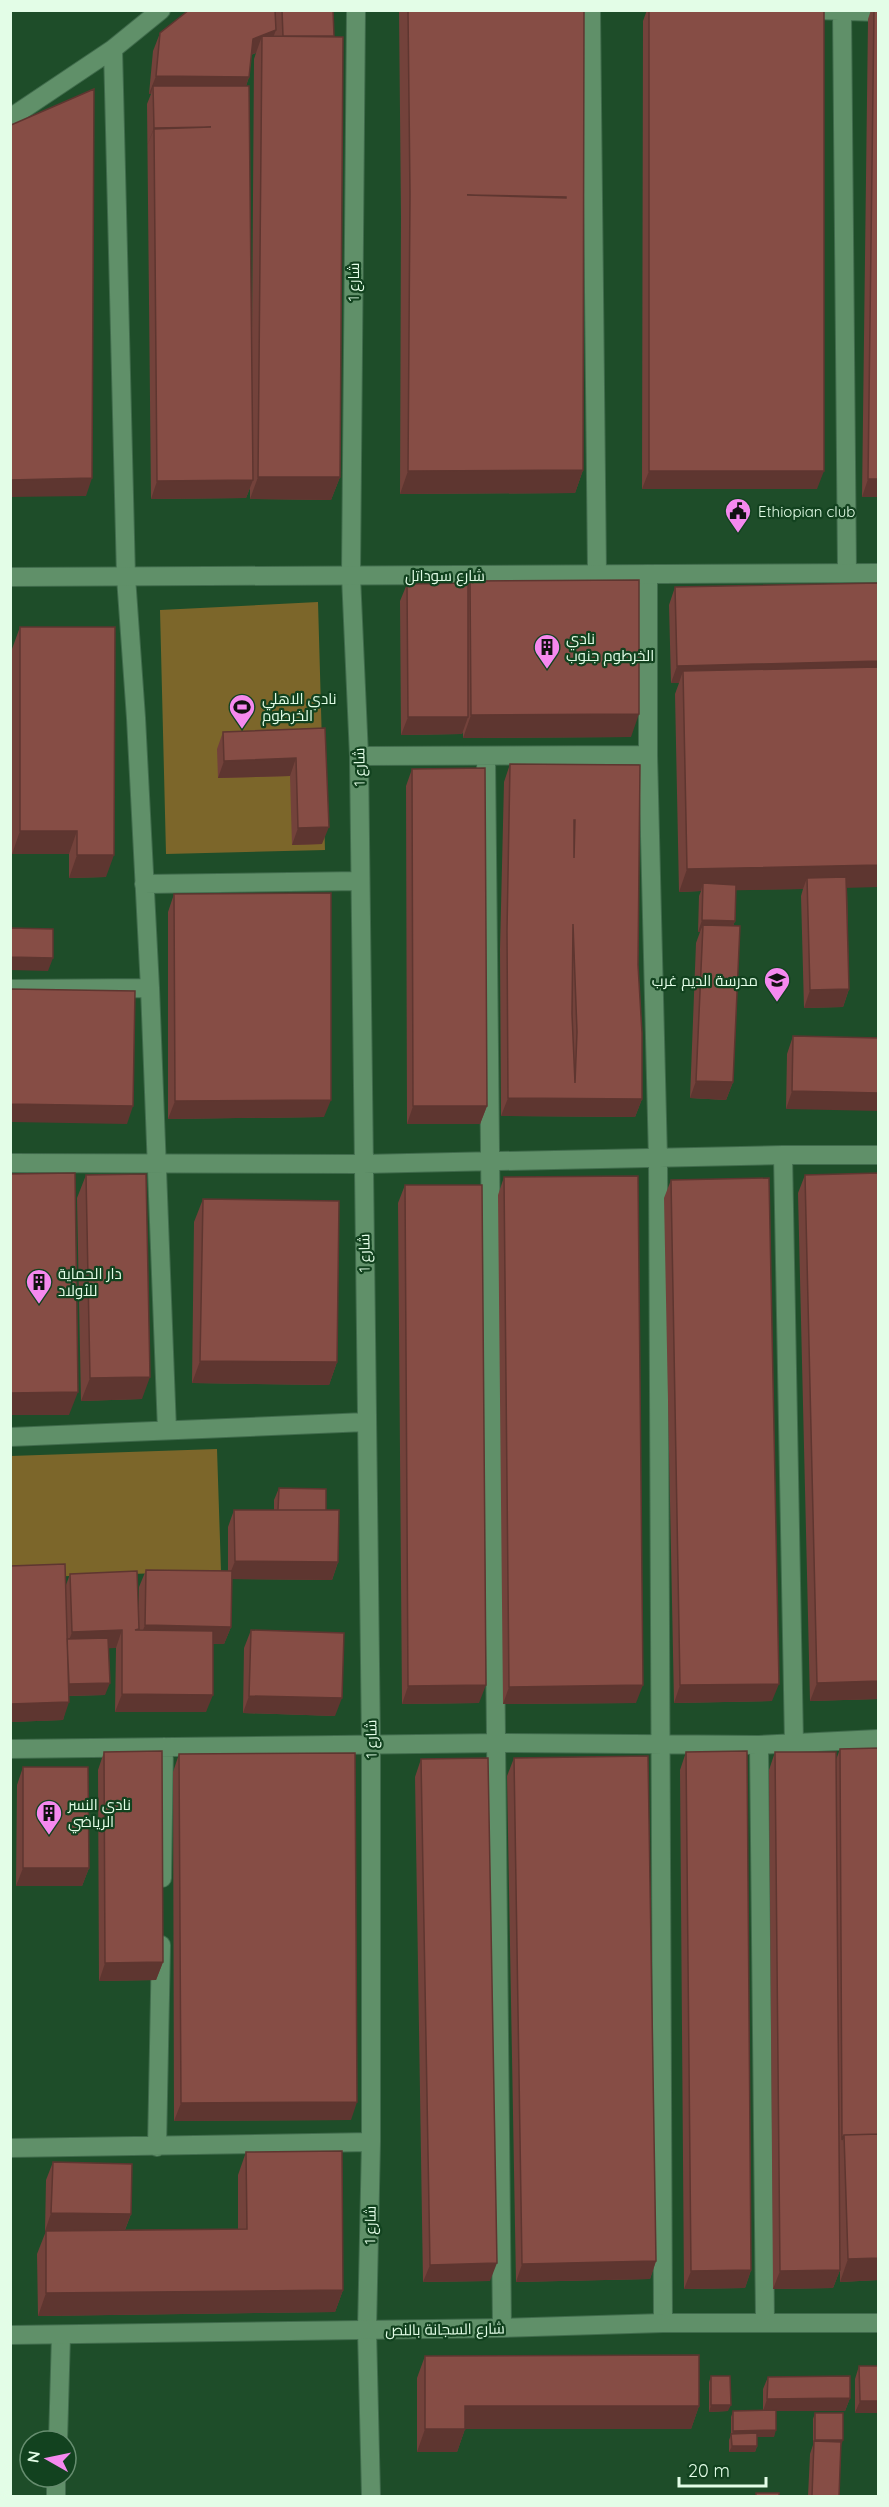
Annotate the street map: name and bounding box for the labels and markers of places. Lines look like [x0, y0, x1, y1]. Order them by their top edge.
public building icon: Ethiopian club [723, 496, 753, 534]
place label: Ethiopian club [758, 502, 855, 521]
place label: نادي الخرطوم جنوب [566, 629, 654, 666]
building icon: نادي الخرطوم جنوب [532, 632, 562, 670]
place label: نادي الاهلي الخرطوم [262, 689, 337, 726]
sports icon: نادي الاهلي الخرطوم [227, 692, 257, 730]
school or university icon: مدرسة الديم غرب [762, 965, 792, 1003]
place label: مدرسة الديم غرب [652, 971, 758, 991]
place label: دار الحماية للأولاد [58, 1264, 122, 1300]
building icon: دار الحماية للأولاد [24, 1267, 54, 1305]
place label: نادي النسر الرياضي [67, 1795, 131, 1834]
building icon: نادي النسر الرياضي [34, 1798, 64, 1836]

